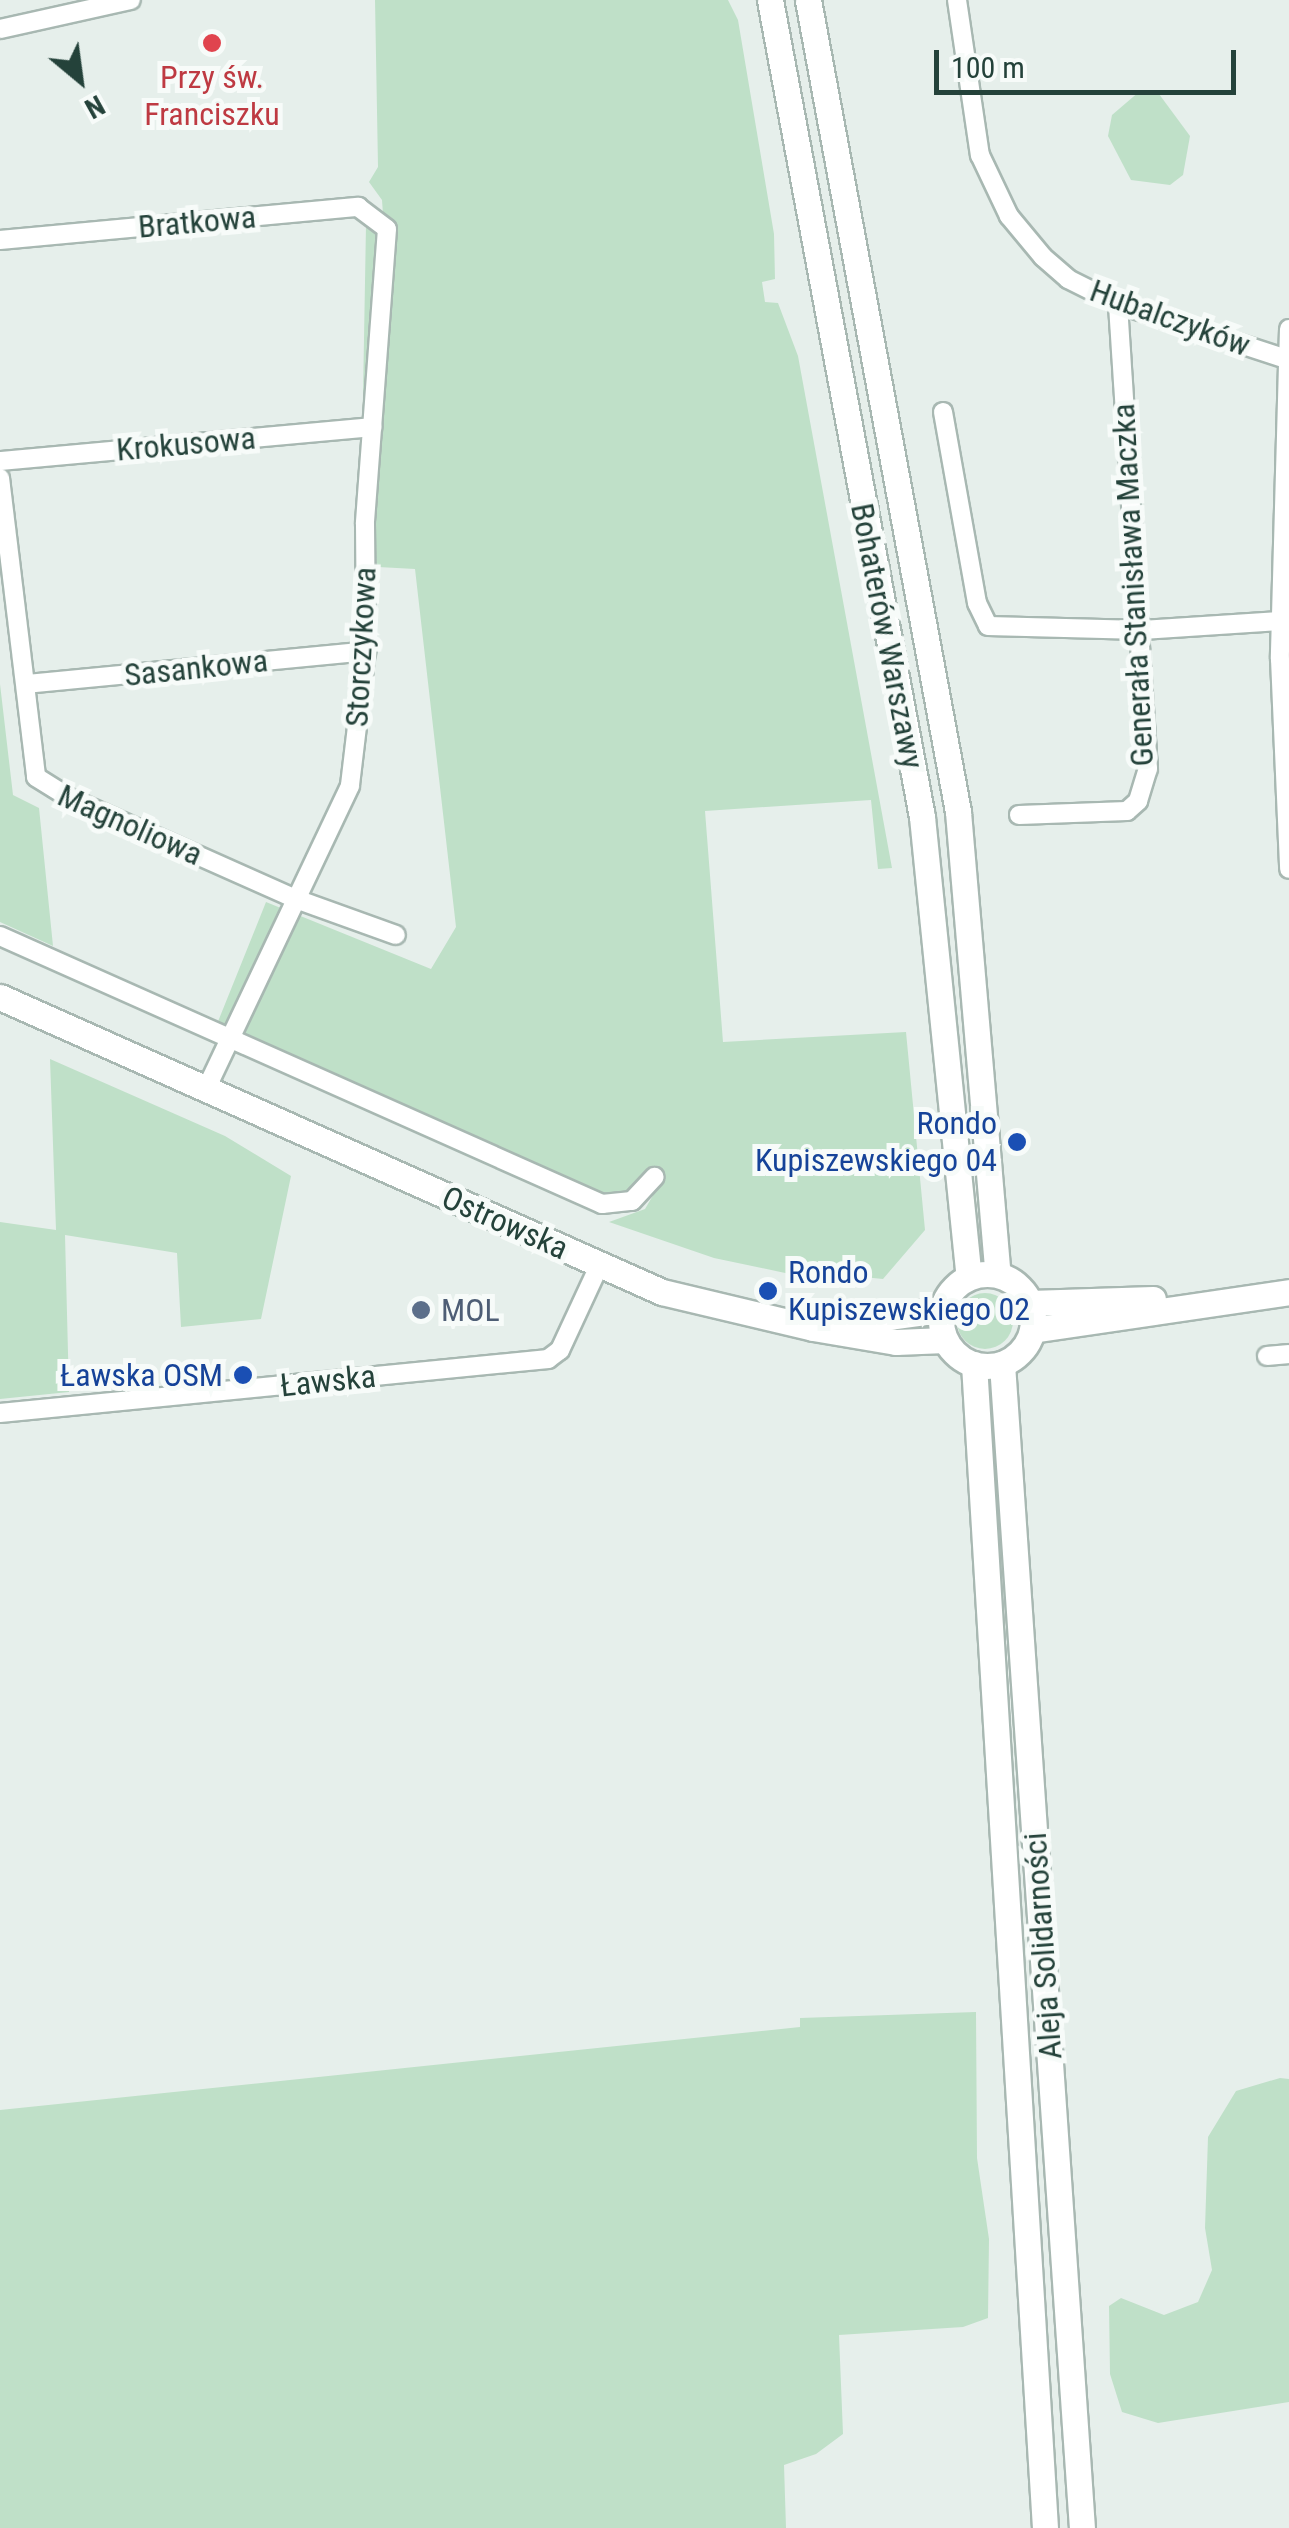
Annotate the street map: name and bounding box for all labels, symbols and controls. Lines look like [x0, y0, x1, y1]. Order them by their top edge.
north arrow [30, 30, 130, 130]
scale bar [939, 30, 1242, 92]
marker: Przy św. Franciszku [201, 32, 223, 54]
text: 100 m [951, 50, 1025, 85]
place label: Przy św. Franciszku [144, 59, 280, 134]
text: N [79, 88, 110, 125]
street label: Bratkowa [137, 198, 257, 246]
street label: Hubalczyków [1085, 271, 1255, 365]
street label: Generała Stanisława Maczka [1104, 403, 1162, 767]
street label: Krokusowa [115, 419, 257, 469]
street label: Bohaterów Warszawy [842, 500, 932, 772]
street label: Storczykowa [338, 566, 384, 728]
street label: Sasankowa [122, 641, 270, 695]
street label: Magnoliowa [52, 776, 208, 874]
place label: Rondo Kupiszewskiego 04 [755, 1105, 997, 1180]
marker: Rondo Kupiszewskiego 04 [1006, 1131, 1028, 1153]
street label: Ostrowska [436, 1178, 574, 1268]
place label: Rondo Kupiszewskiego 02 [788, 1254, 1030, 1329]
marker: Rondo Kupiszewskiego 02 [757, 1280, 779, 1302]
place label: MOL [441, 1291, 500, 1329]
marker: MOL [410, 1299, 432, 1321]
place label: Ławska OSM [60, 1356, 223, 1394]
street label: Ławska [278, 1357, 378, 1405]
marker: Ławska OSM [232, 1364, 254, 1386]
street label: Aleja Solidarności [1016, 1831, 1070, 2061]

